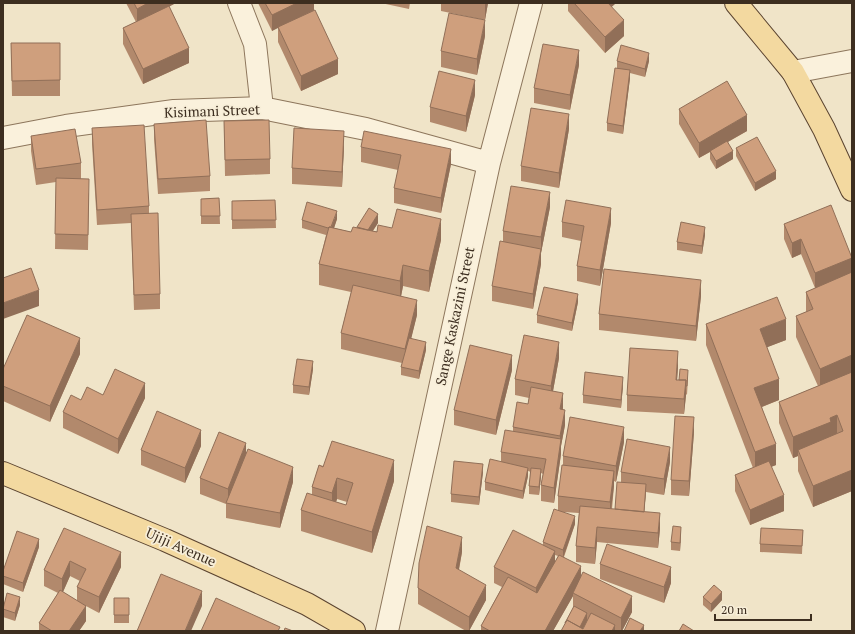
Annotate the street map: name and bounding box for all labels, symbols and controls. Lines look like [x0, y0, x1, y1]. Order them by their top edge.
street label: Kisimani Street [164, 99, 261, 122]
street label: Sange Kaskazini Street [431, 244, 479, 387]
street label: Ujiji Avenue [143, 523, 219, 570]
scale bar [715, 596, 811, 622]
text: 20 m [721, 602, 748, 617]

